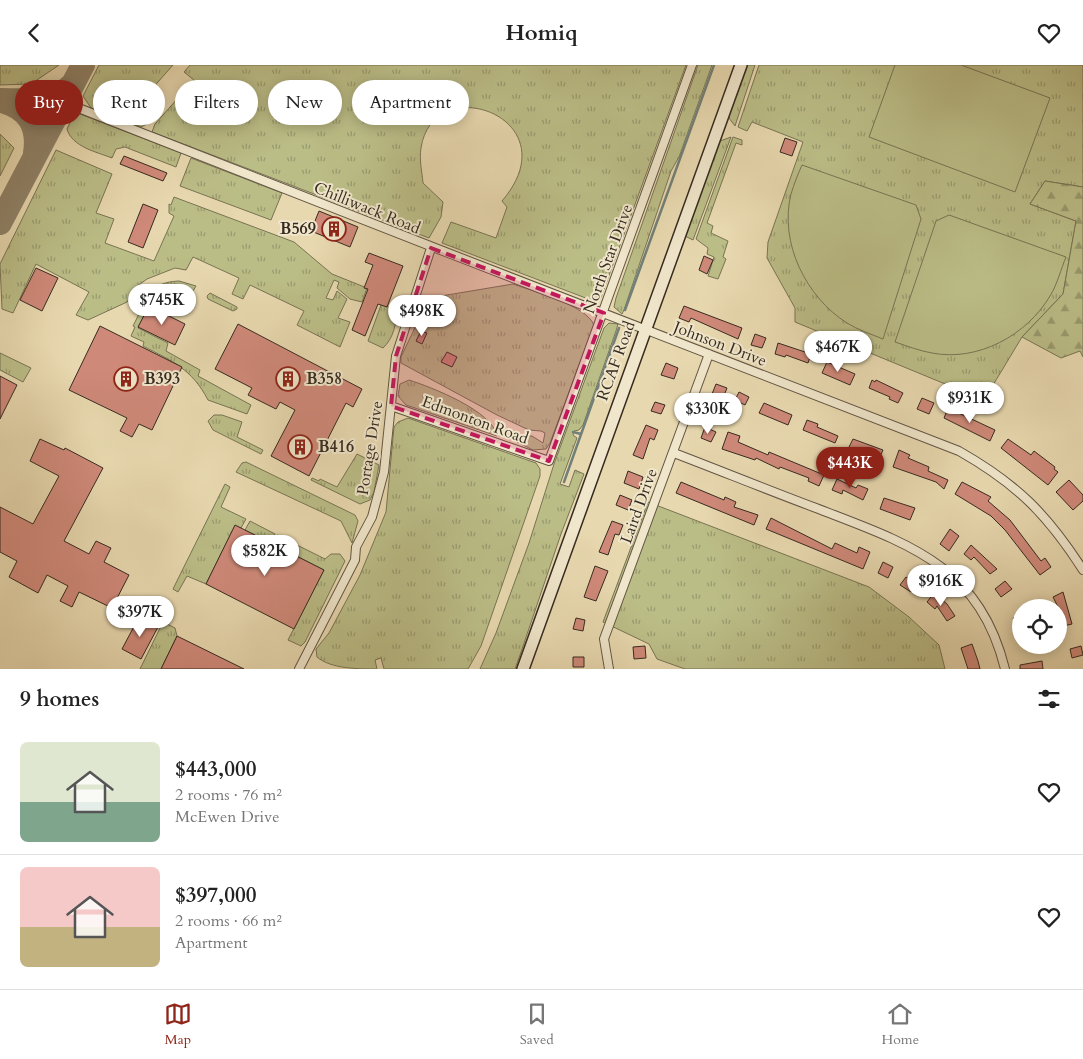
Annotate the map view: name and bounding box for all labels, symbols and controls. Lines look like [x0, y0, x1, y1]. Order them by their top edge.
text: Homiq [505, 18, 578, 48]
icon: back [20, 19, 48, 47]
icon: heart [1035, 19, 1063, 47]
chip: Buy [15, 80, 83, 125]
chip: Rent [93, 80, 165, 125]
chip: Filters [175, 80, 258, 125]
chip: New [268, 80, 342, 125]
chip: Apartment [352, 80, 469, 125]
street label: Chilliwack Road [310, 177, 424, 240]
street label: North Star Drive [578, 201, 638, 317]
building icon: B569 [321, 216, 347, 242]
place label: B569 [280, 218, 316, 240]
pin: $745K [127, 283, 197, 326]
text: $745K [139, 289, 185, 311]
pin: $498K [387, 295, 457, 337]
text: $498K [399, 300, 445, 322]
street label: Johnson Drive [668, 315, 770, 372]
street label: RCAF Road [591, 318, 641, 404]
pin: $467K [803, 331, 873, 373]
text: $467K [815, 336, 861, 358]
building icon: B393 [113, 366, 139, 392]
building icon: B358 [275, 366, 301, 392]
place label: B393 [144, 368, 180, 390]
place label: B358 [306, 368, 342, 390]
pin: $931K [935, 381, 1005, 424]
text: $931K [947, 387, 993, 409]
street label: Edmonton Road [419, 391, 532, 450]
pin: $330K [673, 393, 743, 435]
text: $330K [685, 398, 731, 420]
street label: Portage Drive [352, 399, 388, 497]
building icon: B416 [287, 434, 313, 460]
place label: B416 [318, 436, 354, 458]
pin: $443K [815, 447, 885, 489]
text: $443K [827, 452, 873, 474]
street label: Laird Drive [615, 465, 663, 547]
pin: $582K [230, 535, 300, 577]
text: $582K [242, 540, 288, 562]
pin: $916K [906, 565, 976, 607]
text: $916K [918, 570, 964, 592]
pin: $397K [105, 595, 175, 638]
map controls [1012, 599, 1067, 654]
button: locate [1012, 599, 1067, 654]
text: $397K [117, 601, 163, 623]
text: 9 homes [20, 685, 99, 714]
icon: filters [1035, 685, 1063, 713]
text: $443,000 [175, 755, 256, 784]
icon: home [60, 762, 120, 822]
icon: heart [1035, 778, 1063, 806]
text: 2 rooms · 76 m² [175, 784, 282, 806]
text: McEwen Drive [175, 806, 279, 828]
text: $397,000 [175, 881, 256, 910]
icon: home [60, 887, 120, 947]
icon: heart [1035, 903, 1063, 931]
text: 2 rooms · 66 m² [175, 910, 282, 932]
text: Apartment [175, 932, 248, 954]
tab: Map [164, 1000, 192, 1049]
tab: Saved [520, 1000, 554, 1049]
tab: Home [882, 1000, 919, 1049]

